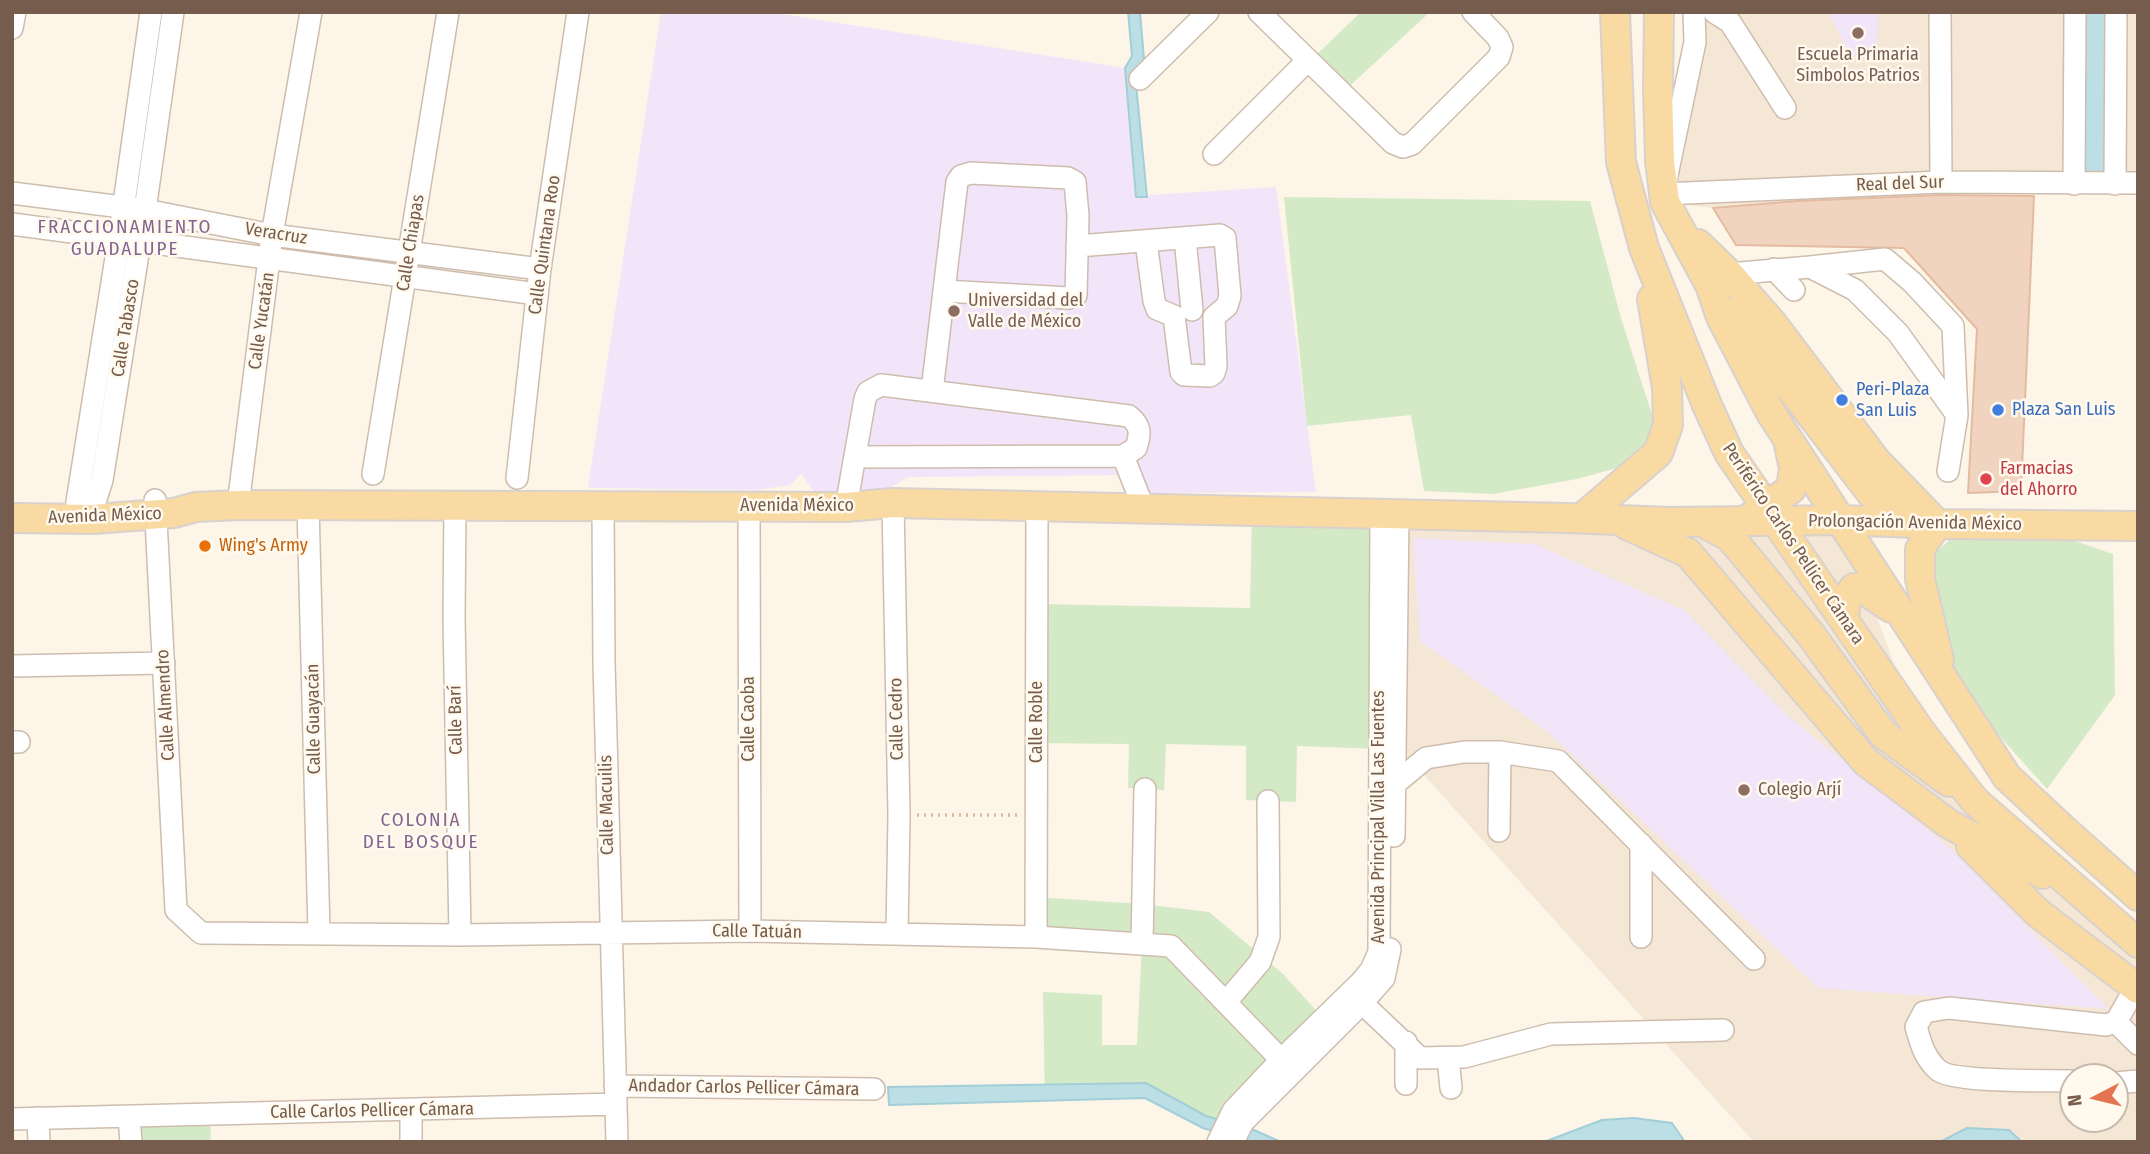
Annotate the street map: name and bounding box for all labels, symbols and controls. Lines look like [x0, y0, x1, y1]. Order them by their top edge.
marker: Escuela Primaria Simbolos Patrios [1850, 25, 1866, 41]
place label: Escuela Primaria Simbolos Patrios [1796, 44, 1920, 86]
street label: Real del Sur [1856, 172, 1944, 196]
street label: Calle Quintana Roo [525, 174, 565, 316]
street label: Calle Chiapas [393, 193, 429, 293]
district label: FRACCIONAMIENTO GUADALUPE [39, 217, 211, 261]
street label: Veracruz [243, 218, 309, 250]
street label: Calle Yucatán [244, 271, 280, 371]
street label: Calle Tabasco [108, 277, 144, 379]
place label: Universidad del Valle de México [968, 290, 1083, 332]
marker: Universidad del Valle de México [946, 303, 962, 319]
place label: Peri-Plaza San Luis [1856, 379, 1930, 422]
marker: Peri-Plaza San Luis [1834, 392, 1850, 408]
place label: Plaza San Luis [2012, 399, 2115, 421]
marker: Plaza San Luis [1990, 402, 2006, 418]
street label: Periférico Carlos Pellicer Cámara [1717, 439, 1869, 649]
place label: Farmacias del Ahorro [2000, 458, 2077, 500]
marker: Farmacias del Ahorro [1978, 471, 1994, 487]
street label: Avenida México [740, 495, 854, 517]
street label: Avenida México [48, 503, 162, 529]
street label: Prolongación Avenida México [1808, 510, 2022, 536]
place label: Wing's Army [219, 535, 308, 557]
marker: Wing's Army [197, 538, 213, 554]
street label: Calle Almendro [152, 649, 180, 761]
street label: Calle Guayacán [302, 663, 326, 775]
street label: Calle Caoba [738, 676, 760, 762]
street label: Calle Cedro [885, 677, 909, 761]
street label: Calle Roble [1026, 681, 1048, 763]
street label: Calle Barí [445, 685, 467, 755]
street label: Avenida Principal Villa Las Fuentes [1368, 690, 1390, 944]
street label: Calle Macuilis [595, 755, 619, 855]
place label: Colegio Arjí [1758, 779, 1841, 801]
marker: Colegio Arjí [1736, 782, 1752, 798]
district label: COLONIA DEL BOSQUE [364, 810, 478, 854]
street label: Calle Tatuán [712, 920, 802, 944]
north arrow [2059, 1063, 2129, 1133]
street label: Andador Carlos Pellicer Cámara [628, 1075, 860, 1101]
text: N [2063, 1093, 2087, 1107]
street label: Calle Carlos Pellicer Cámara [270, 1098, 474, 1124]

